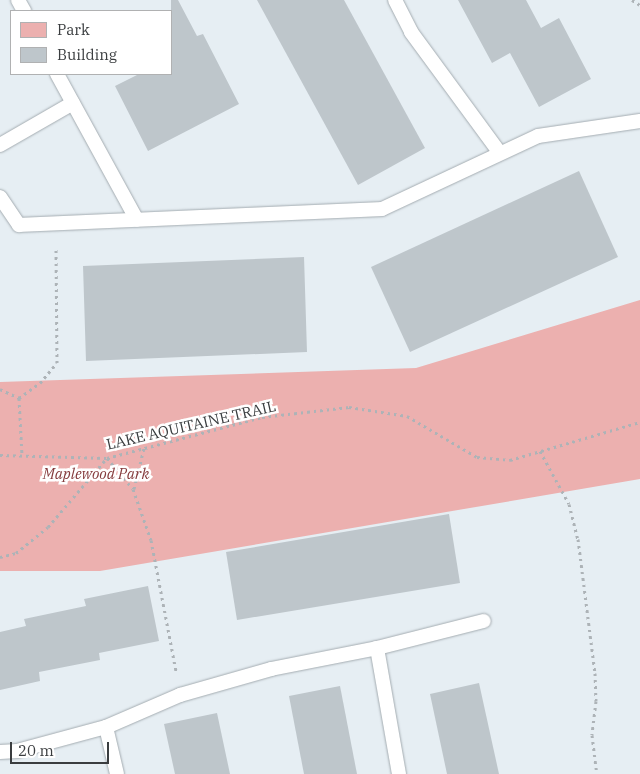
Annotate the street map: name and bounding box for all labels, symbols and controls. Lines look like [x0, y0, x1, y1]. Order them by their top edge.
legend [10, 10, 172, 75]
text: Park [57, 20, 90, 39]
text: Building [57, 45, 117, 64]
street label: LAKE AQUITAINE TRAIL [104, 397, 278, 453]
park label: Maplewood Park [43, 465, 149, 483]
scale bar [12, 732, 111, 764]
text: 20 m [18, 741, 54, 760]

